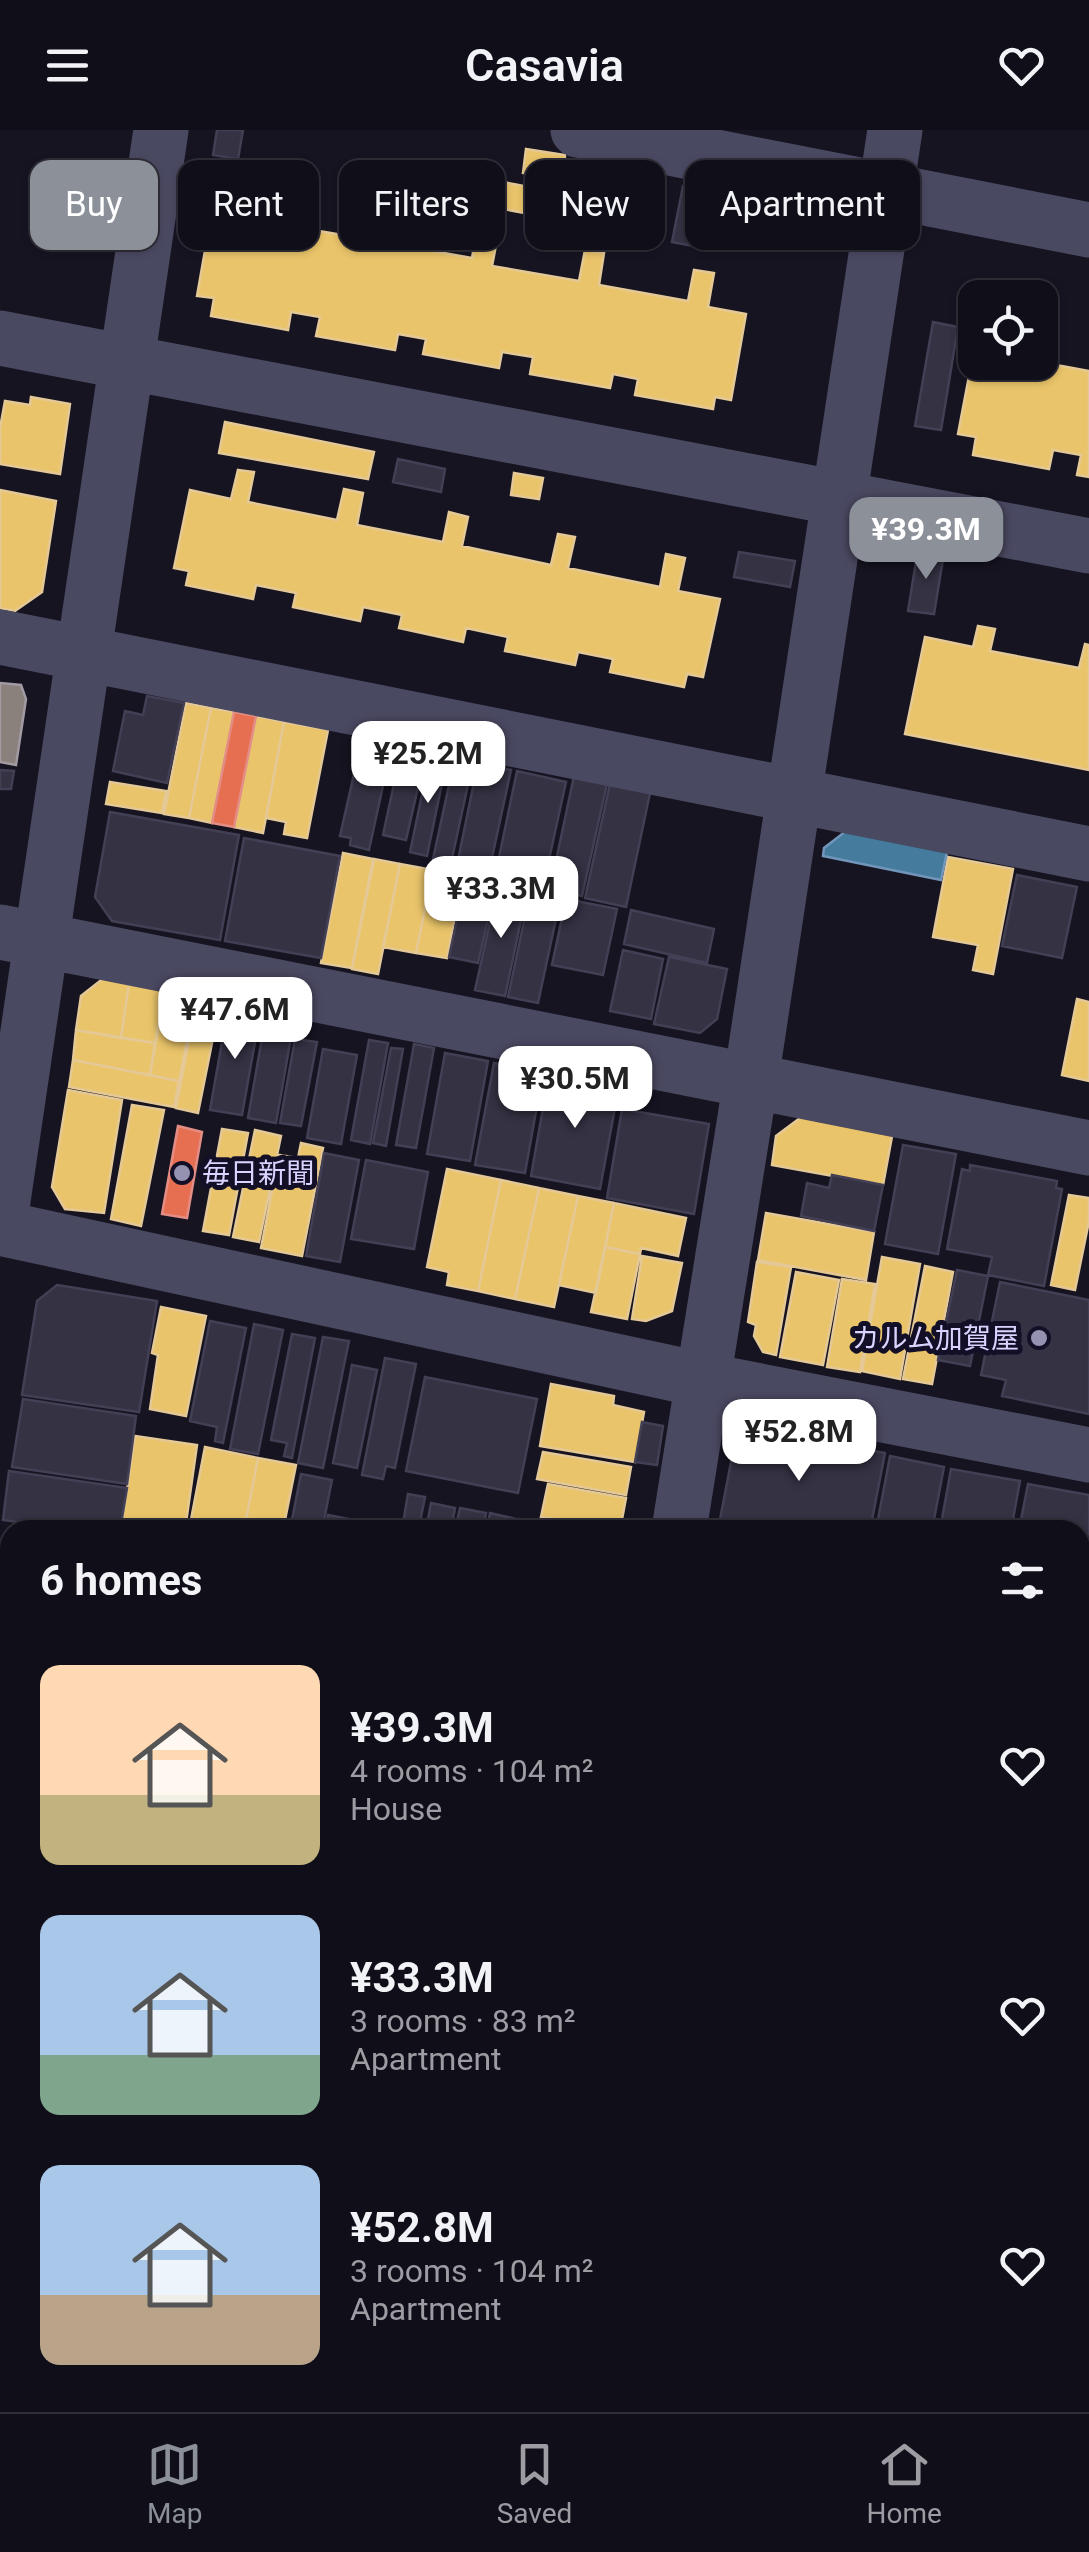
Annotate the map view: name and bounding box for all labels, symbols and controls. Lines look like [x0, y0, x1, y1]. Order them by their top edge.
icon: menu [40, 38, 95, 93]
icon: heart [994, 38, 1049, 93]
text: Casavia [465, 39, 624, 92]
chip: Buy [30, 160, 158, 250]
chip: Rent [178, 160, 319, 250]
chip: Filters [339, 160, 505, 250]
chip: New [525, 160, 665, 250]
chip: Apartment [685, 160, 920, 250]
map controls [958, 280, 1058, 380]
button: locate [958, 280, 1058, 380]
pin: ¥39.3M [845, 497, 1007, 582]
text: ¥39.3M [871, 510, 981, 548]
pin: ¥25.2M [347, 721, 509, 806]
text: ¥25.2M [373, 734, 483, 772]
pin: ¥33.3M [420, 856, 582, 941]
text: ¥33.3M [446, 869, 556, 907]
pin: ¥47.6M [154, 977, 316, 1062]
text: ¥47.6M [180, 990, 290, 1028]
pin: ¥30.5M [494, 1046, 656, 1131]
text: ¥30.5M [520, 1059, 630, 1097]
place label: 毎日新聞 [202, 1157, 314, 1190]
marker: 毎日新聞 [171, 1162, 193, 1184]
place label: カルム加賀屋 [852, 1322, 1019, 1355]
marker: カルム加賀屋 [1028, 1327, 1050, 1349]
pin: ¥52.8M [718, 1399, 880, 1484]
text: ¥52.8M [744, 1412, 854, 1450]
icon: filters [995, 1553, 1050, 1608]
text: 6 homes [40, 1556, 202, 1605]
text: ¥39.3M [350, 1703, 494, 1752]
icon: home [120, 1705, 240, 1825]
icon: heart [995, 1738, 1050, 1793]
text: 4 rooms · 104 m² [350, 1752, 593, 1790]
text: House [350, 1790, 442, 1828]
text: ¥33.3M [350, 1953, 494, 2002]
icon: home [120, 1955, 240, 2075]
icon: heart [995, 1988, 1050, 2043]
text: 3 rooms · 83 m² [350, 2002, 575, 2040]
text: Apartment [350, 2040, 502, 2078]
text: ¥52.8M [350, 2203, 494, 2252]
icon: home [120, 2205, 240, 2325]
icon: heart [995, 2238, 1050, 2293]
text: 3 rooms · 104 m² [350, 2252, 593, 2290]
text: Apartment [350, 2290, 502, 2328]
tab: Map [147, 2437, 202, 2530]
tab: Saved [497, 2437, 572, 2530]
tab: Home [867, 2437, 942, 2530]

